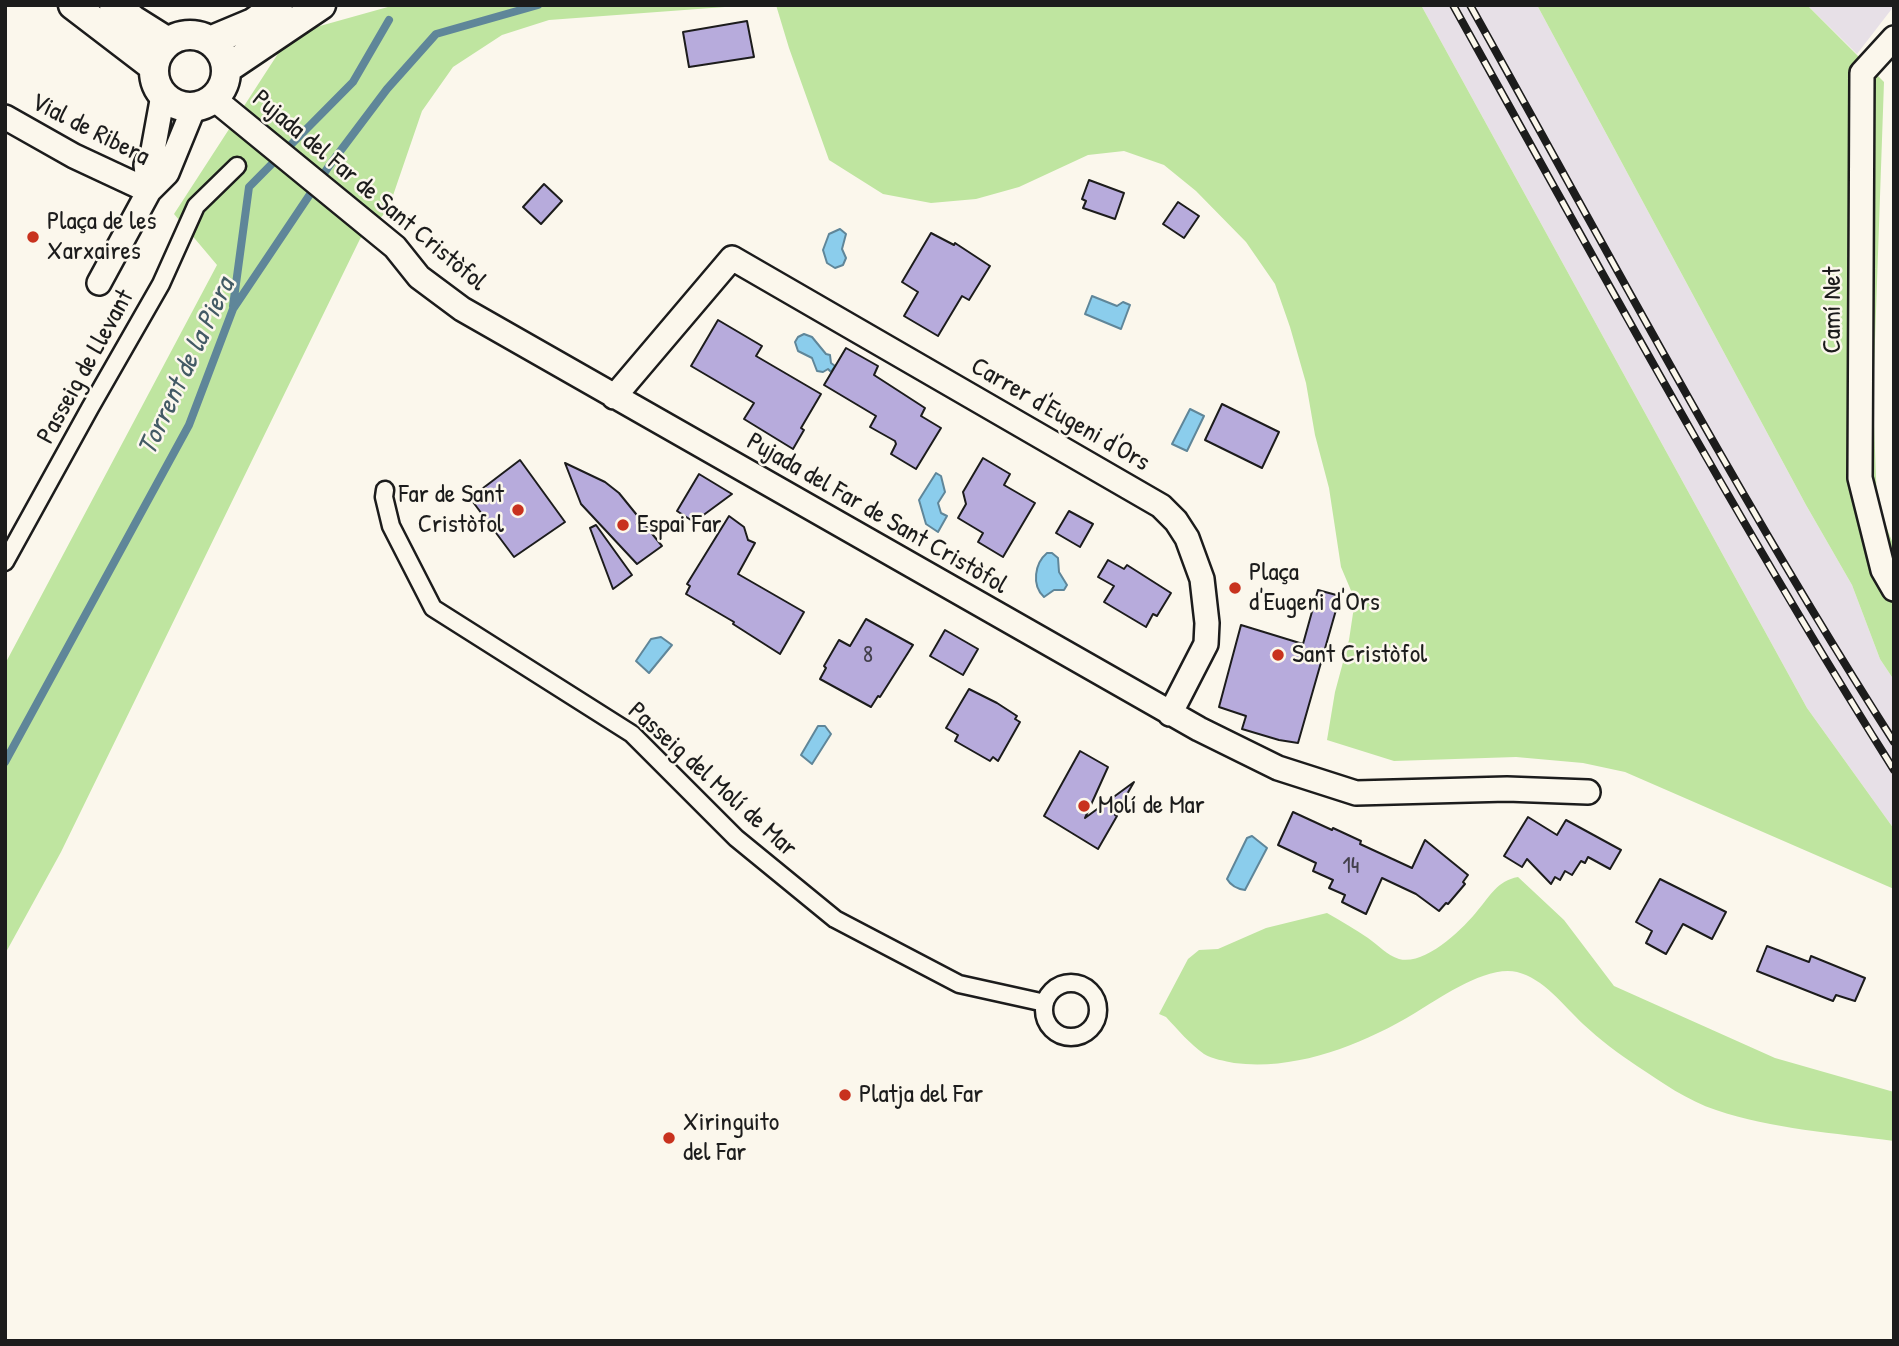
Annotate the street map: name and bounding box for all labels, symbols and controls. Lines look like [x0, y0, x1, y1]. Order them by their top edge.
street label: Pujada del Far de Sant Cristòfol [245, 84, 493, 298]
street label: Vial de Ribera [26, 87, 154, 173]
place label: Plaça de les Xarxaires [47, 206, 157, 268]
marker: Plaça de les Xarxaires [25, 229, 41, 245]
street label: Camí Net [1817, 266, 1849, 354]
water label: Torrent de la Piera [131, 273, 243, 461]
street label: Passeig de Llevant [31, 285, 141, 449]
street label: Carrer d'Eugeni d'Ors [965, 351, 1155, 479]
street label: Pujada del Far de Sant Cristòfol [741, 426, 1013, 602]
place label: Far de Sant Cristòfol [399, 479, 504, 540]
marker: Far de Sant Cristòfol [510, 502, 526, 518]
place label: Espai Far [637, 509, 722, 541]
marker: Espai Far [615, 517, 631, 533]
place label: Plaça d'Eugeni d'Ors [1249, 557, 1380, 618]
marker: Plaça d'Eugeni d'Ors [1227, 580, 1243, 596]
place label: Sant Cristòfol [1292, 639, 1427, 671]
house number: 8 [863, 642, 873, 670]
marker: Sant Cristòfol [1270, 647, 1286, 663]
street label: Passeig del Molí de Mar [621, 696, 803, 864]
place label: Molí de Mar [1098, 790, 1205, 822]
marker: Molí de Mar [1076, 798, 1092, 814]
house number: 14 [1343, 853, 1359, 881]
place label: Platja del Far [859, 1079, 983, 1111]
marker: Platja del Far [837, 1087, 853, 1103]
place label: Xiringuito del Far [683, 1107, 779, 1168]
marker: Xiringuito del Far [661, 1130, 677, 1146]

